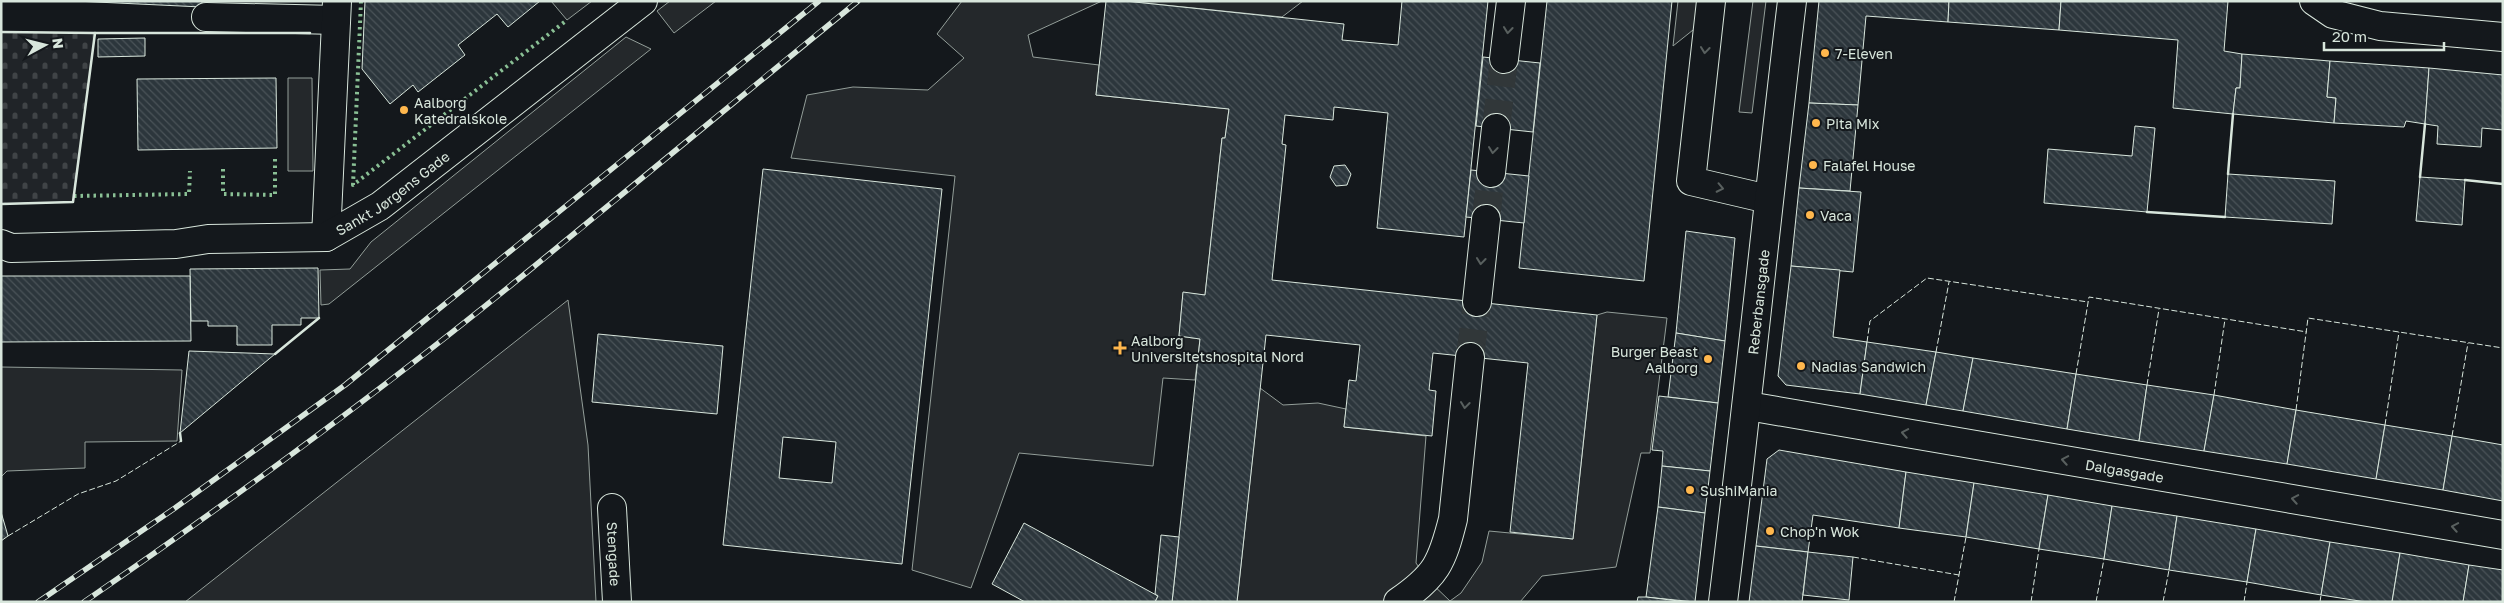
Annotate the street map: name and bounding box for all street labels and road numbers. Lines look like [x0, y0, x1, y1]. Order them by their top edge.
street label: Sankt Jørgens Gade [332, 147, 452, 238]
street label: Reberbansgade [1744, 249, 1772, 355]
street label: Dalgasgade [2084, 455, 2165, 485]
street label: Stengade [604, 521, 625, 587]

